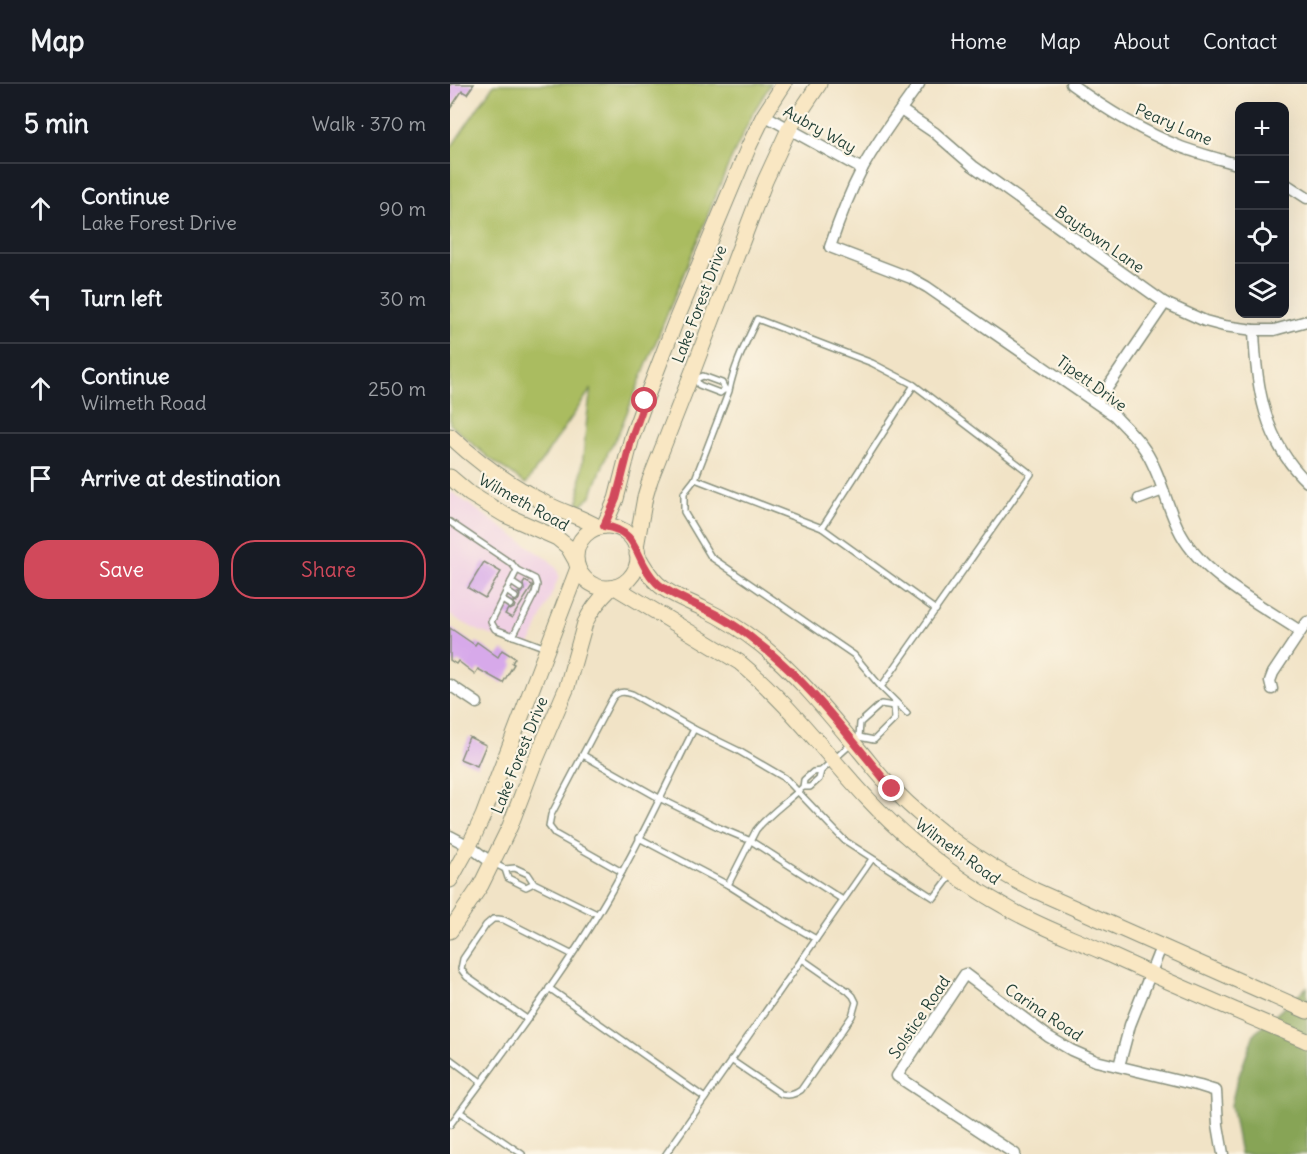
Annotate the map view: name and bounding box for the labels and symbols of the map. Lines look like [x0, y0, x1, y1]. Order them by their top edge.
street label: Peary Lane [1132, 99, 1216, 149]
street label: Aubry Way [780, 101, 860, 157]
street label: Baytown Lane [1052, 201, 1148, 277]
street label: Lake Forest Drive [667, 242, 731, 366]
street label: Tipett Drive [1053, 351, 1131, 415]
route start [631, 387, 657, 413]
street label: Wilmeth Road [475, 469, 573, 535]
street label: Lake Forest Drive [486, 694, 552, 816]
route end [878, 775, 904, 801]
street label: Wilmeth Road [912, 813, 1004, 889]
street label: Solstice Road [884, 972, 954, 1062]
street label: Carina Road [1001, 979, 1087, 1045]

